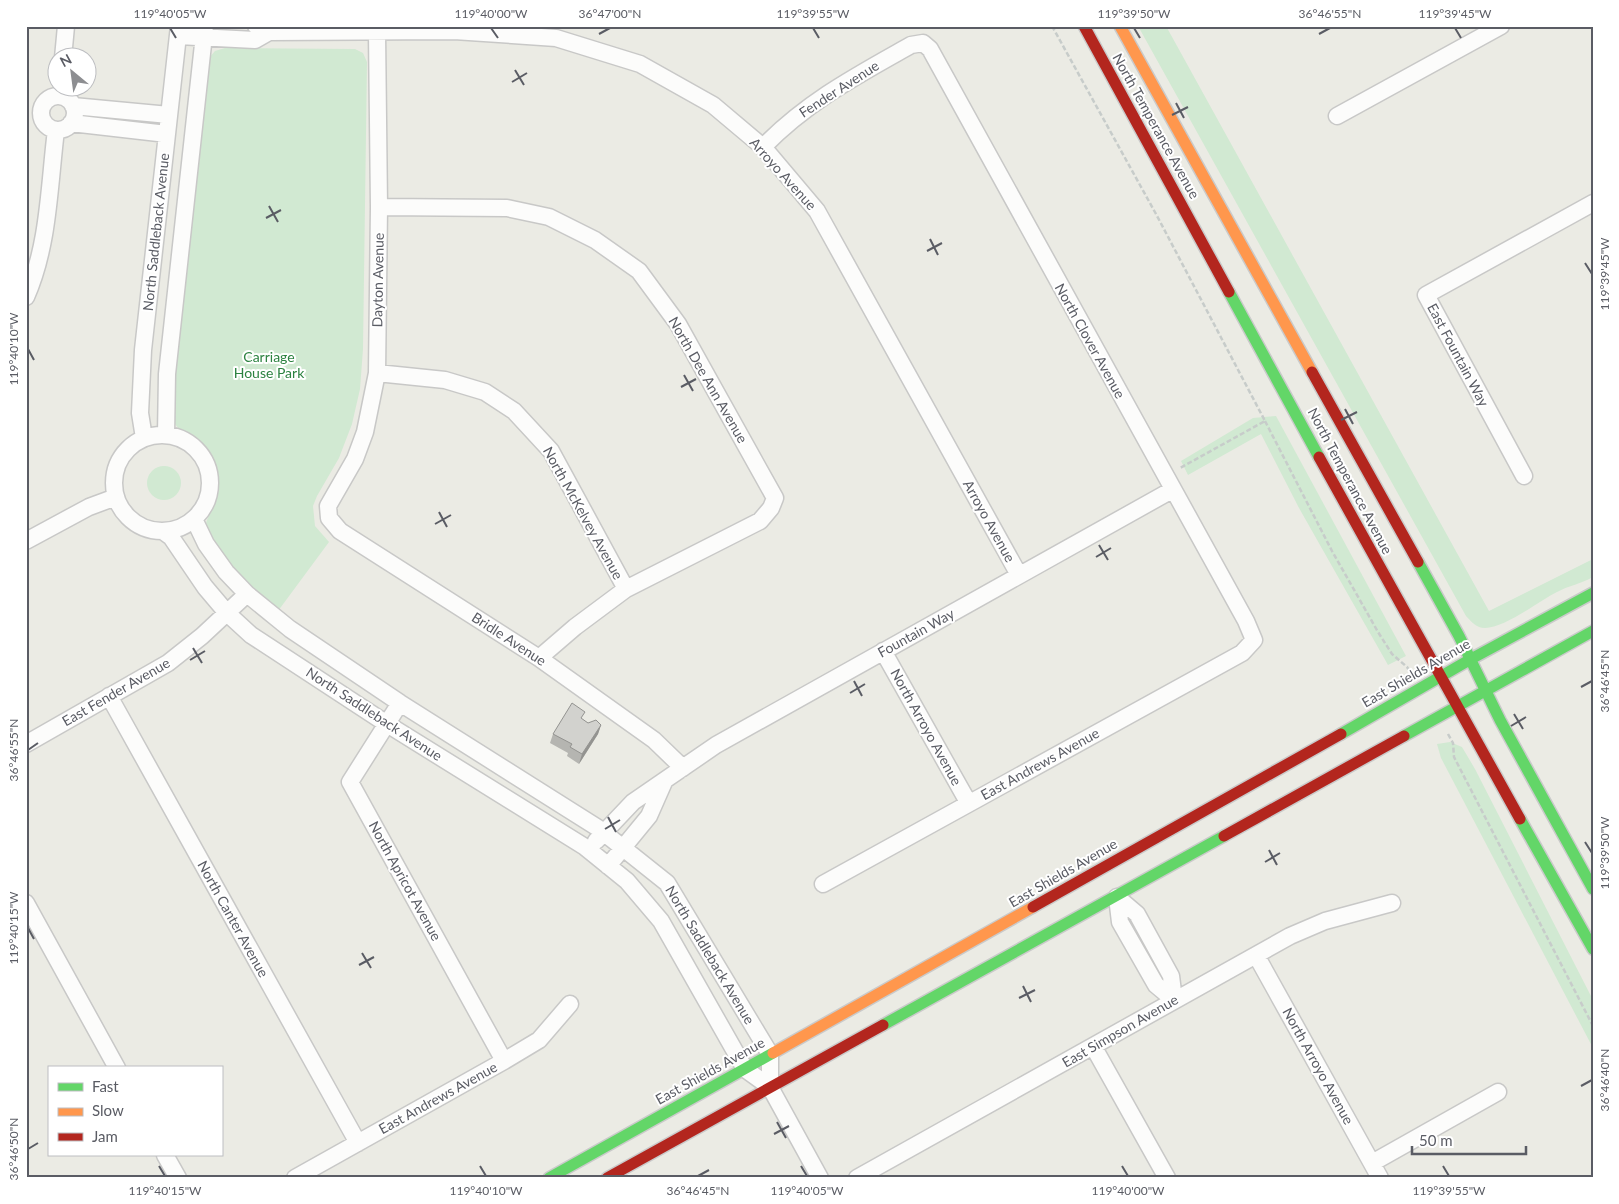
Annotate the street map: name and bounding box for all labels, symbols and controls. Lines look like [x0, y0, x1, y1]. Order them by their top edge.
text: 119°40'05"W [133, 6, 207, 21]
text: 119°40'00"W [454, 6, 528, 21]
text: 36°47'00"N [579, 6, 641, 21]
text: 119°39'55"W [776, 6, 850, 21]
text: 119°39'50"W [1097, 6, 1171, 21]
text: 36°46'55"N [1299, 6, 1361, 21]
text: 119°39'45"W [1418, 6, 1492, 21]
north arrow [48, 48, 98, 98]
text: N [57, 50, 74, 70]
street label: North Temperance Avenue [1109, 50, 1203, 201]
street label: Fender Avenue [796, 56, 882, 121]
street label: Arroyo Avenue [746, 134, 820, 213]
street label: North Saddleback Avenue [139, 152, 172, 312]
street label: Dayton Avenue [368, 233, 387, 327]
text: 119°39'45"W [1597, 237, 1612, 311]
street label: North Clover Avenue [1052, 280, 1129, 401]
street label: East Fountain Way [1424, 300, 1493, 410]
text: 119°40'10"W [6, 312, 21, 386]
street label: North Dee Ann Avenue [665, 314, 752, 446]
park label: Carriage House Park [234, 348, 305, 381]
street label: North Temperance Avenue [1305, 405, 1396, 557]
street label: North McKelvey Avenue [540, 443, 627, 582]
street label: Arroyo Avenue [960, 477, 1019, 565]
street label: Fountain Way [874, 604, 958, 661]
street label: Bridle Avenue [469, 608, 550, 669]
street label: East Shields Avenue [1359, 635, 1473, 711]
text: 36°46'45"N [1597, 650, 1612, 712]
street label: East Fender Avenue [59, 654, 173, 729]
street label: North Saddleback Avenue [303, 663, 445, 764]
street label: North Arroyo Avenue [887, 665, 966, 788]
text: 36°46'55"N [6, 719, 21, 781]
street label: East Andrews Avenue [978, 724, 1102, 803]
text: 119°39'50"W [1597, 816, 1612, 890]
street label: North Apricot Avenue [366, 818, 445, 944]
street label: East Shields Avenue [1006, 835, 1120, 911]
street label: North Canter Avenue [194, 858, 273, 980]
street label: North Saddleback Avenue [662, 882, 759, 1027]
text: 119°40'15"W [6, 891, 21, 965]
street label: East Simpson Avenue [1059, 990, 1181, 1071]
street label: North Arroyo Avenue [1279, 1004, 1358, 1127]
street label: East Shields Avenue [652, 1033, 767, 1108]
text: 36°46'40"N [1597, 1049, 1612, 1111]
street label: East Andrews Avenue [376, 1058, 500, 1137]
legend [48, 1066, 222, 1156]
text: Fast [92, 1077, 119, 1095]
text: Slow [92, 1101, 124, 1119]
text: 36°46'50"N [6, 1118, 21, 1180]
scale bar [1412, 1124, 1525, 1156]
text: Jam [92, 1127, 118, 1145]
text: 50 m [1419, 1131, 1453, 1149]
text: 119°40'15"W [128, 1183, 202, 1198]
text: 119°40'10"W [449, 1183, 523, 1198]
text: 36°46'45"N [667, 1183, 729, 1198]
text: 119°40'05"W [770, 1183, 844, 1198]
text: 119°40'00"W [1091, 1183, 1165, 1198]
text: 119°39'55"W [1412, 1183, 1486, 1198]

